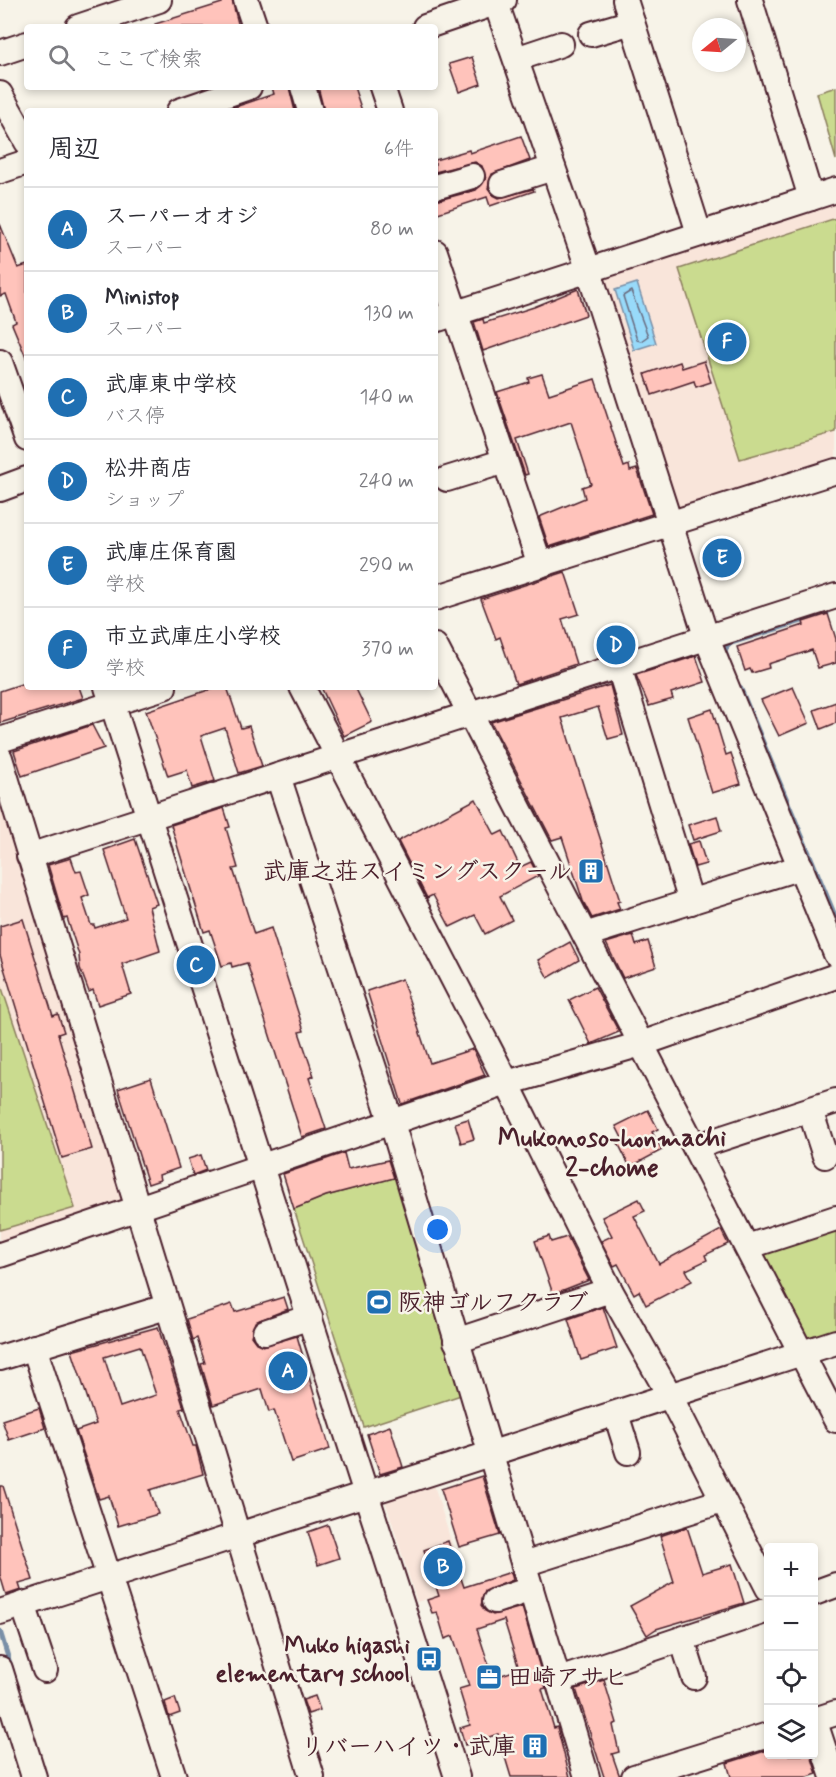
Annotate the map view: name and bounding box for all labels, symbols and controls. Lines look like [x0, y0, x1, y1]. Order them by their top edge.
north arrow [692, 18, 746, 72]
search box [24, 24, 438, 90]
icon: search [45, 41, 78, 74]
text: ここで検索 [93, 46, 203, 74]
text: 周辺 [48, 133, 100, 167]
text: 6件 [384, 136, 414, 163]
text: スーパーオオジ [105, 203, 258, 231]
text: A [61, 216, 74, 243]
text: 80 m [370, 216, 414, 243]
text: スーパー [105, 235, 184, 262]
text: Ministop [105, 284, 180, 312]
text: B [61, 300, 74, 327]
text: 130 m [363, 300, 414, 327]
text: スーパー [105, 316, 184, 343]
pin: F [708, 320, 746, 364]
text: 武庫東中学校 [105, 371, 237, 399]
text: C [60, 384, 75, 411]
text: 140 m [360, 384, 414, 411]
text: バス停 [105, 403, 165, 430]
text: 松井商店 [105, 455, 193, 483]
text: D [61, 468, 74, 495]
text: 240 m [359, 468, 414, 495]
text: ショップ [105, 487, 184, 514]
pin: E [702, 536, 742, 580]
text: 武庫庄保育園 [105, 539, 237, 567]
text: E [62, 552, 73, 579]
text: 290 m [359, 552, 414, 579]
text: 学校 [105, 571, 145, 598]
pin: D [596, 622, 636, 668]
text: 市立武庫庄小学校 [105, 623, 281, 651]
text: F [62, 636, 73, 663]
text: 370 m [362, 636, 414, 663]
text: 学校 [105, 655, 145, 682]
building icon: 武庫之荘スイミングスクール [576, 856, 606, 886]
place label: 武庫之荘スイミングスクール [262, 857, 572, 888]
pin: C [176, 942, 216, 988]
district label: Mukonoso-honmachi 2-chome [498, 1122, 726, 1186]
your location [423, 1215, 452, 1244]
sports icon: 阪神ゴルフクラブ [364, 1287, 394, 1317]
place label: 阪神ゴルフクラブ [398, 1288, 589, 1319]
pin: A [268, 1348, 308, 1394]
map controls [764, 1543, 818, 1759]
button: + [764, 1543, 818, 1597]
pin: B [424, 1544, 462, 1590]
button: − [764, 1597, 818, 1651]
place label: Muko higashi elementary school [215, 1631, 411, 1690]
bus stop icon: Muko higashi elementary school [414, 1644, 444, 1674]
button: locate [764, 1651, 818, 1705]
office icon: 田崎アサヒ [474, 1662, 504, 1692]
place label: 田崎アサヒ [508, 1663, 628, 1694]
button: layers [764, 1705, 818, 1759]
building icon: リバーハイツ・武庫 [520, 1731, 550, 1761]
place label: リバーハイツ・武庫 [300, 1732, 516, 1763]

